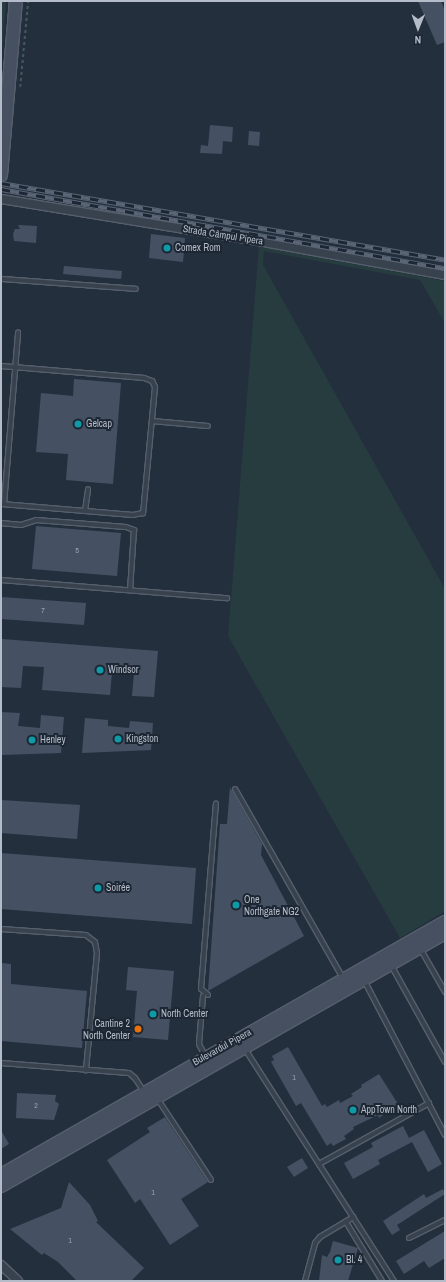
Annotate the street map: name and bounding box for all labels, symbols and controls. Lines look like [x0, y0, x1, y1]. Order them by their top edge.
north arrow [398, 8, 438, 48]
text: N [414, 33, 421, 47]
street label: Strada Câmpul Pipera [182, 223, 264, 247]
place label: Comex Rom [175, 242, 221, 254]
marker: Comex Rom [162, 243, 172, 253]
place label: Gelcap [86, 418, 112, 430]
marker: Gelcap [73, 419, 83, 429]
house number: 5 [75, 546, 79, 556]
house number: 7 [41, 606, 45, 616]
place label: Windsor [108, 664, 139, 676]
marker: Windsor [95, 665, 105, 675]
place label: Kingston [126, 733, 158, 745]
place label: Henley [40, 734, 66, 746]
marker: Kingston [113, 734, 123, 744]
marker: Henley [27, 735, 37, 745]
place label: Soirée [106, 882, 130, 894]
marker: Soirée [93, 883, 103, 893]
place label: One Northgate NG2 [244, 893, 299, 916]
marker: One Northgate NG2 [231, 900, 241, 910]
place label: North Center [161, 1008, 208, 1020]
marker: North Center [148, 1009, 158, 1019]
place label: Cantine 2 North Center [83, 1017, 130, 1040]
marker: Cantine 2 North Center [133, 1024, 143, 1034]
street label: Bulevardul Pipera [191, 1026, 253, 1068]
house number: 1 [292, 1073, 296, 1083]
house number: 2 [34, 1101, 38, 1111]
place label: AppTown North [361, 1104, 417, 1116]
marker: AppTown North [348, 1105, 358, 1115]
house number: 1 [151, 1188, 155, 1198]
house number: 1 [68, 1236, 72, 1246]
place label: Bl. 4 [346, 1254, 362, 1266]
marker: Bl. 4 [333, 1255, 343, 1265]

